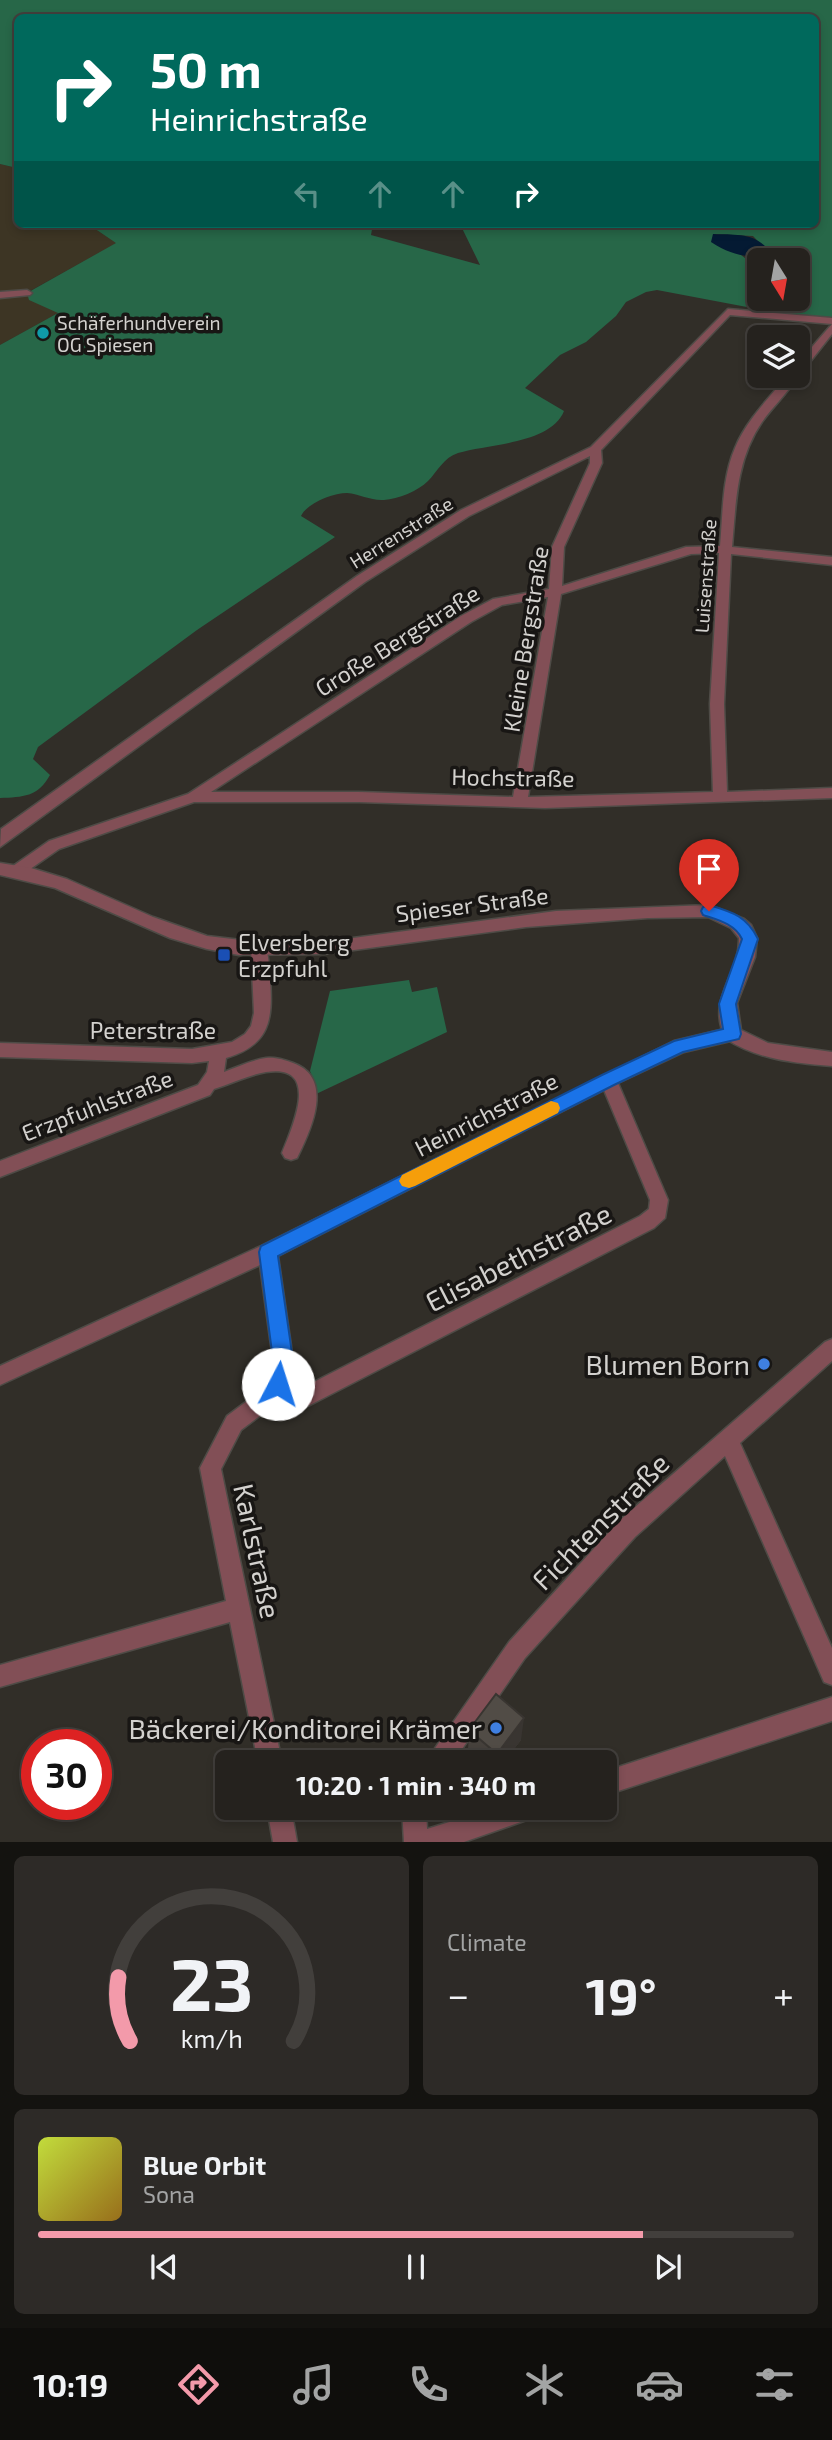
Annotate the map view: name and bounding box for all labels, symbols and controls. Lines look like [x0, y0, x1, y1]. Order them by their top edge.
text: 50 m [150, 39, 262, 98]
icon: right [35, 42, 126, 133]
text: Heinrichstraße [150, 99, 368, 137]
icon: left [288, 175, 326, 213]
icon: ahead [361, 175, 399, 213]
icon: ahead [434, 175, 472, 213]
icon: right [507, 175, 545, 213]
north arrow [747, 248, 810, 312]
map controls [747, 248, 810, 388]
place label: Schäferhundverein OG Spiesen [57, 311, 221, 356]
marker: Schäferhundverein OG Spiesen [35, 325, 51, 341]
button: layers [747, 325, 810, 388]
street label: Herrenstraße [345, 491, 457, 573]
street label: Luisenstraße [690, 518, 720, 634]
street label: Kleine Bergstraße [496, 544, 554, 734]
street label: Große Bergstraße [310, 578, 484, 702]
street label: Hochstraße [451, 762, 575, 792]
pin [679, 839, 739, 911]
icon: arrive [690, 850, 728, 888]
street label: Spieser Straße [394, 881, 550, 927]
place label: Elversberg Erzpfuhl [238, 928, 350, 982]
marker: Elversberg Erzpfuhl [216, 947, 232, 963]
street label: Peterstraße [90, 1016, 216, 1044]
street label: Erzpfuhlstraße [18, 1063, 176, 1147]
street label: Heinrichstraße [410, 1066, 562, 1162]
street label: Elisabethstraße [419, 1196, 617, 1318]
position arrow [241, 1347, 315, 1421]
place label: Blumen Born [586, 1347, 750, 1381]
marker: Blumen Born [756, 1356, 772, 1372]
street label: Fichtenstraße [525, 1446, 675, 1596]
street label: Karlstraße [227, 1481, 289, 1621]
place label: Bäckerei/Konditorei Krämer [128, 1711, 482, 1745]
marker: Bäckerei/Konditorei Krämer [488, 1720, 504, 1736]
speed limit sign: 30 [21, 1729, 112, 1820]
text: 10:20 · 1 min · 340 m [296, 1769, 536, 1800]
text: Climate [447, 1928, 527, 1956]
text: 23 [170, 1939, 253, 2027]
text: 19° [586, 1963, 657, 2025]
text: − [447, 1971, 469, 2017]
text: + [773, 1971, 794, 2017]
text: km/h [180, 2023, 243, 2053]
text: Blue Orbit [143, 2149, 266, 2180]
text: Sona [143, 2180, 195, 2208]
icon: previous [145, 2248, 183, 2286]
icon: pause [397, 2248, 435, 2286]
icon: next [649, 2248, 687, 2286]
icon: directions [174, 2360, 223, 2409]
icon: music [289, 2360, 338, 2409]
icon: phone [404, 2360, 453, 2409]
icon: climate [520, 2360, 569, 2409]
icon: car [635, 2360, 684, 2409]
icon: filters [750, 2360, 799, 2409]
text: 10:19 [33, 2365, 108, 2403]

